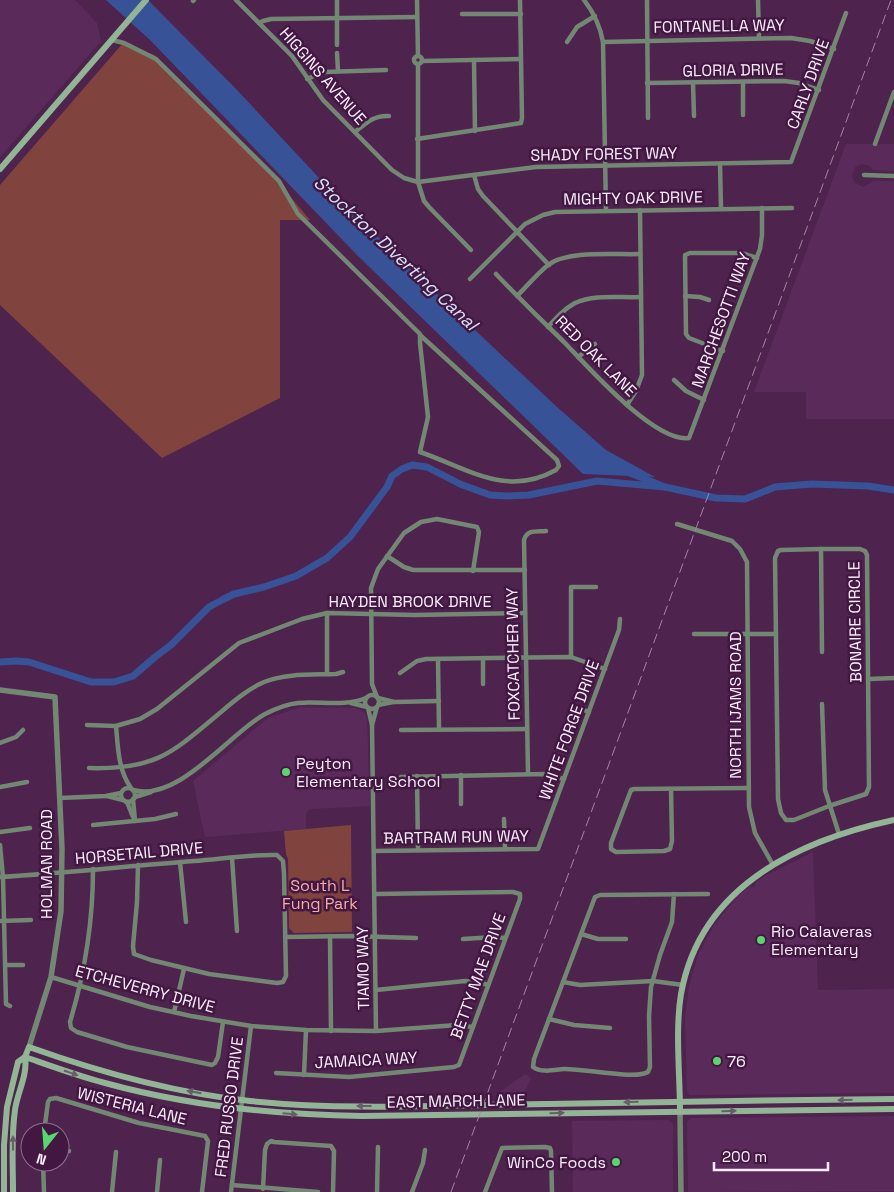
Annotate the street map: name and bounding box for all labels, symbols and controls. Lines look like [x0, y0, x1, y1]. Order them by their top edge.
street label: FONTANELLA WAY [653, 14, 785, 38]
street label: HIGGINS AVENUE [275, 23, 371, 129]
street label: CARLY DRIVE [782, 36, 834, 132]
street label: GLORIA DRIVE [682, 59, 784, 81]
street label: SHADY FOREST WAY [530, 142, 678, 166]
water label: Stockton Diverting Canal [309, 171, 485, 337]
street label: MIGHTY OAK DRIVE [563, 186, 703, 210]
street label: MARCHESOTTI WAY [687, 249, 755, 391]
street label: RED OAK LANE [551, 311, 641, 401]
street label: BONAIRE CIRCLE [843, 561, 867, 683]
street label: FOXCATCHER WAY [501, 587, 525, 721]
street label: HAYDEN BROOK DRIVE [329, 591, 491, 612]
street label: NORTH IJAMS ROAD [725, 631, 746, 779]
street label: WHITE FORGE DRIVE [534, 657, 604, 803]
place label: Peyton Elementary School [296, 753, 441, 792]
marker: Peyton Elementary School [280, 766, 292, 778]
street label: HOLMAN ROAD [36, 809, 57, 919]
street label: BARTRAM RUN WAY [383, 825, 529, 849]
street label: HORSETAIL DRIVE [74, 837, 204, 869]
park label: South L Fung Park [282, 875, 358, 914]
street label: BETTY MAE DRIVE [445, 910, 511, 1042]
place label: Rio Calaveras Elementary [771, 921, 872, 960]
street label: TIAMO WAY [352, 926, 374, 1010]
marker: Rio Calaveras Elementary [755, 934, 767, 946]
street label: ETCHEVERRY DRIVE [73, 960, 217, 1018]
street label: FRED RUSSO DRIVE [210, 1036, 248, 1178]
street label: JAMAICA WAY [314, 1047, 418, 1073]
place label: 76 [727, 1051, 746, 1072]
marker: 76 [711, 1055, 723, 1067]
one-way arrow [64, 1069, 79, 1077]
street label: WISTERIA LANE [75, 1082, 189, 1130]
one-way arrow [186, 1087, 202, 1095]
street label: EAST MARCH LANE [386, 1089, 526, 1113]
one-way arrow [837, 1096, 853, 1104]
one-way arrow [623, 1099, 639, 1107]
one-way arrow [356, 1102, 372, 1110]
one-way arrow [721, 1107, 737, 1115]
one-way arrow [550, 1109, 566, 1117]
one-way arrow [282, 1110, 298, 1118]
north arrow [20, 1122, 70, 1172]
one-way arrow [9, 1135, 17, 1151]
scale bar [714, 1140, 828, 1172]
text: 200 m [722, 1147, 767, 1166]
text: N [34, 1149, 48, 1169]
place label: WinCo Foods [507, 1152, 606, 1173]
marker: WinCo Foods [610, 1156, 622, 1168]

